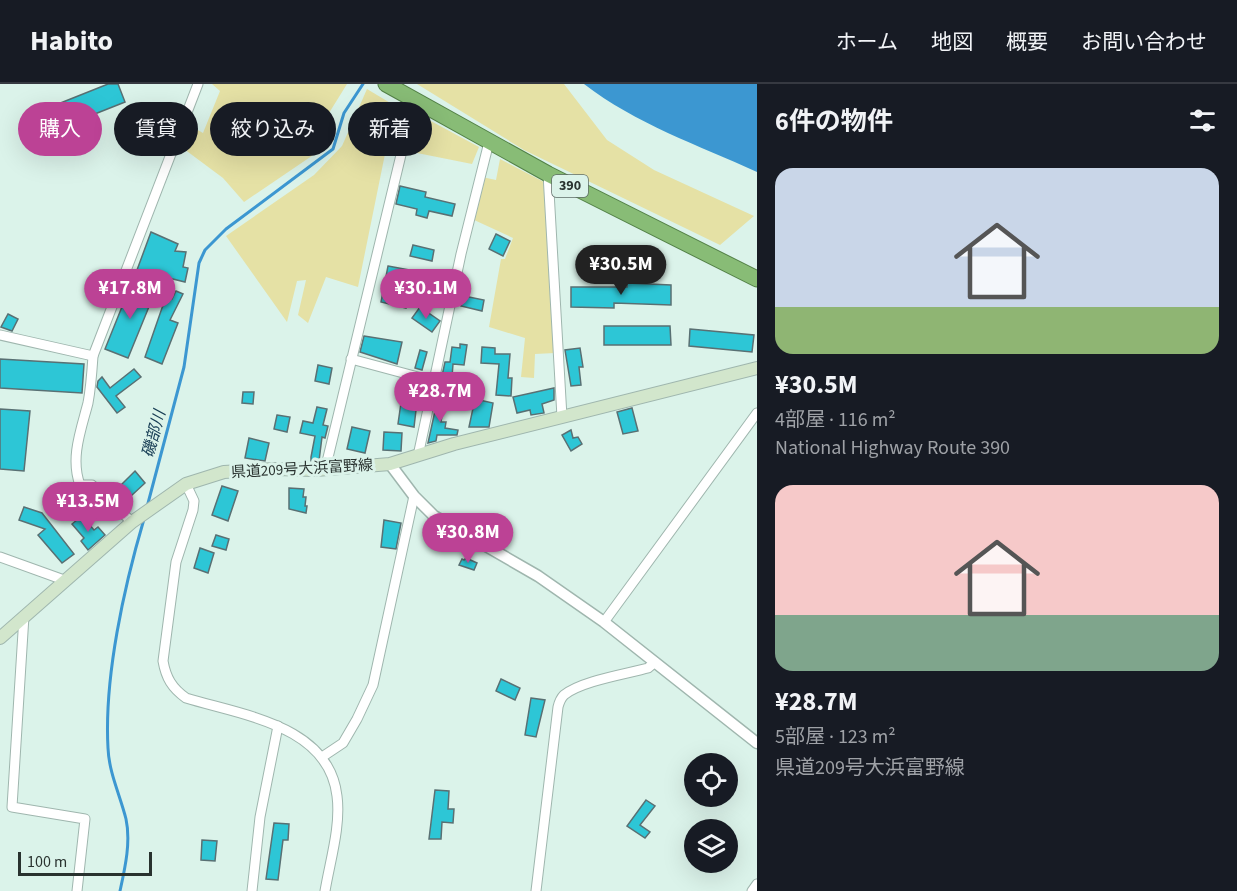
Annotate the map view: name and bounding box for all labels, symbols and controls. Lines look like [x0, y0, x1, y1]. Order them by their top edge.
text: Habito [30, 21, 113, 61]
text: ホーム [836, 27, 898, 57]
text: 地図 [931, 27, 973, 57]
text: 概要 [1006, 27, 1048, 57]
text: お問い合わせ [1081, 27, 1207, 57]
chip: 購入 [18, 102, 102, 156]
chip: 賃貸 [114, 102, 198, 156]
chip: 絞り込み [210, 102, 336, 156]
chip: 新着 [348, 102, 432, 156]
text: 6件の物件 [775, 103, 893, 140]
icon: filters [1186, 104, 1219, 137]
road number: 390 [552, 175, 588, 197]
icon: home [943, 207, 1051, 315]
pin: ¥30.5M [572, 245, 670, 296]
text: ¥30.5M [589, 250, 653, 278]
pin: ¥17.8M [81, 269, 179, 320]
pin: ¥30.1M [377, 269, 475, 320]
text: ¥17.8M [98, 274, 162, 302]
text: ¥30.1M [394, 274, 458, 302]
text: ¥30.5M [775, 366, 858, 403]
pin: ¥28.7M [391, 372, 489, 423]
text: ¥28.7M [408, 377, 472, 405]
water label: 磯部川 [137, 406, 171, 460]
text: 4部屋 · 116 m² [775, 406, 896, 434]
text: National Highway Route 390 [775, 434, 1010, 462]
street label: 県道209号大浜富野線 [230, 455, 374, 483]
pin: ¥13.5M [39, 482, 137, 533]
text: ¥13.5M [56, 487, 120, 515]
pin: ¥30.8M [419, 513, 517, 564]
text: ¥30.8M [436, 518, 500, 546]
icon: home [943, 524, 1051, 632]
text: ¥28.7M [775, 683, 858, 720]
text: 5部屋 · 123 m² [775, 723, 896, 751]
map controls [684, 753, 738, 873]
button: locate [684, 753, 738, 807]
text: 県道209号大浜富野線 [775, 754, 965, 782]
button: layers [684, 819, 738, 873]
scale bar [18, 849, 152, 876]
text: 100 m [27, 851, 67, 873]

